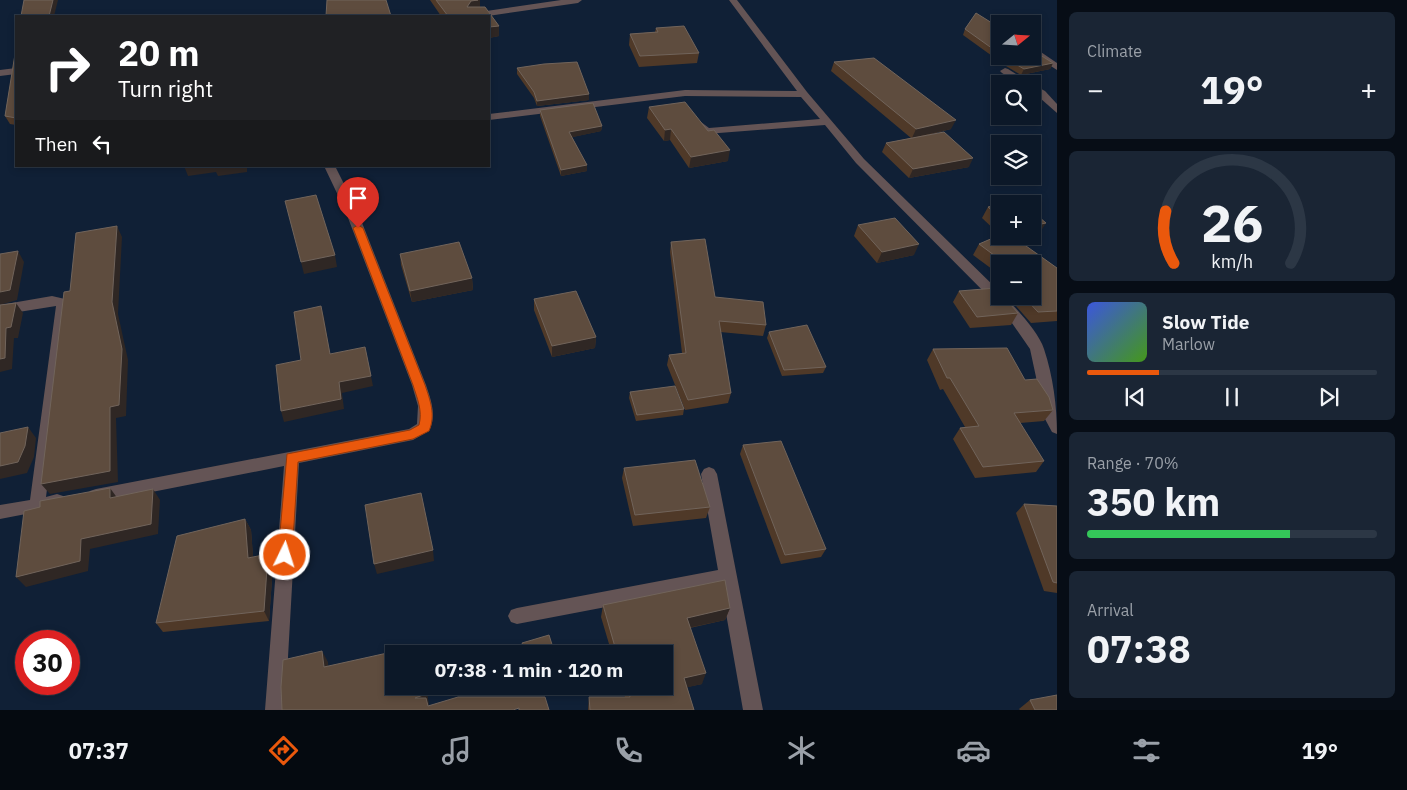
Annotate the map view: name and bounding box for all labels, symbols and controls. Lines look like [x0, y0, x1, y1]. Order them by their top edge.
north arrow [991, 15, 1041, 65]
map controls [991, 15, 1041, 305]
text: 20 m [118, 30, 200, 76]
icon: right [35, 35, 100, 100]
text: Climate [1087, 41, 1142, 61]
text: 19° [1200, 65, 1264, 114]
text: − [1087, 71, 1104, 108]
text: + [1360, 71, 1377, 108]
text: Turn right [118, 74, 213, 103]
button: search [991, 75, 1041, 125]
icon: left [88, 130, 116, 158]
text: Then [35, 132, 78, 156]
button: layers [991, 135, 1041, 185]
pin [337, 177, 379, 228]
icon: arrive [344, 184, 372, 212]
text: 26 [1201, 189, 1263, 256]
button: + [991, 195, 1041, 245]
text: km/h [1211, 250, 1253, 273]
button: − [991, 255, 1041, 305]
text: Slow Tide [1162, 310, 1249, 334]
text: Marlow [1162, 334, 1215, 354]
icon: previous [1121, 383, 1149, 411]
icon: pause [1218, 383, 1246, 411]
icon: next [1315, 383, 1343, 411]
text: Range · 70% [1087, 453, 1179, 473]
text: 350 km [1087, 477, 1220, 526]
position arrow [258, 528, 310, 580]
text: Arrival [1087, 600, 1134, 620]
text: 07:38 [1087, 624, 1191, 673]
speed limit sign: 30 [15, 630, 80, 695]
text: 07:38 · 1 min · 120 m [435, 658, 623, 682]
icon: directions [266, 733, 301, 768]
icon: music [439, 733, 474, 768]
icon: phone [611, 733, 646, 768]
icon: climate [784, 733, 819, 768]
icon: car [956, 733, 991, 768]
icon: filters [1129, 733, 1164, 768]
text: 07:37 [69, 736, 129, 765]
text: 19° [1301, 736, 1338, 765]

